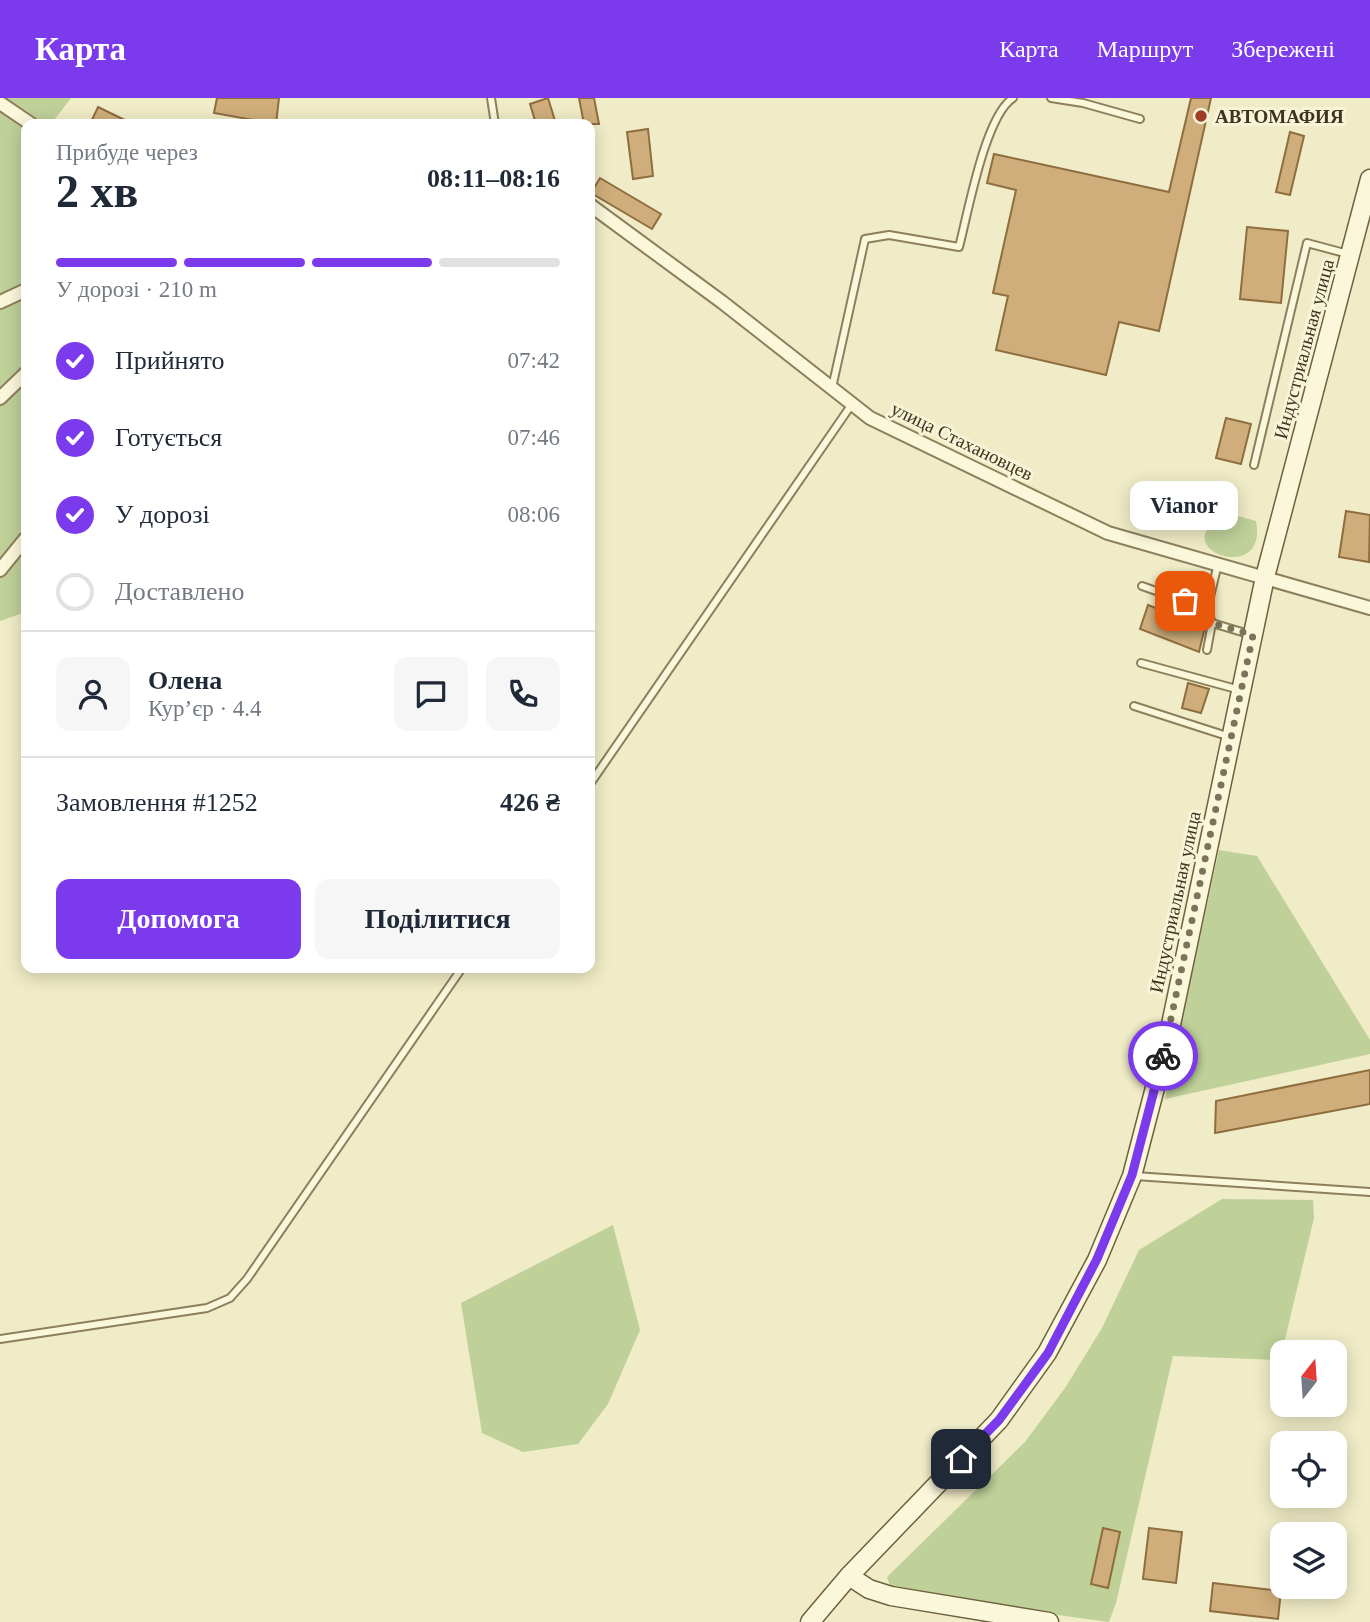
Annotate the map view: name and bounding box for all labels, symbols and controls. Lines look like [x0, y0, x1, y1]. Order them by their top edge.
text: Карта [35, 31, 126, 67]
text: Карта [999, 36, 1059, 62]
text: Маршрут [1097, 36, 1193, 62]
text: Збережені [1231, 36, 1335, 62]
place label: АВТОМАФИЯ [1215, 106, 1344, 127]
marker: АВТОМАФИЯ [1193, 108, 1209, 124]
text: Прибуде через [56, 140, 198, 165]
text: 08:11–08:16 [427, 164, 560, 193]
text: 2 хв [56, 166, 138, 217]
street label: Индустриальная улица [1270, 256, 1338, 441]
text: У дорозі · 210 m [56, 277, 217, 302]
icon: check [56, 342, 94, 380]
text: Прийнято [115, 346, 225, 375]
text: 07:42 [508, 348, 560, 373]
street label: улица Стахановцев [888, 398, 1036, 484]
icon: check [56, 419, 94, 457]
text: Готується [115, 423, 222, 452]
text: 07:46 [508, 425, 560, 450]
callout: Vianor [1131, 482, 1239, 531]
text: Vianor [1150, 493, 1218, 518]
icon: check [56, 496, 94, 534]
text: У дорозі [115, 500, 210, 529]
text: 08:06 [508, 502, 560, 527]
pin [1155, 571, 1215, 631]
text: Доставлено [115, 577, 245, 606]
icon: bag [1166, 582, 1204, 620]
button: person [56, 657, 130, 731]
button: chat [394, 657, 468, 731]
button: phone [486, 657, 560, 731]
text: Олена [148, 666, 222, 695]
text: Кур’єр · 4.4 [148, 696, 262, 721]
text: Замовлення #1252 [56, 788, 258, 817]
text: 426 ₴ [500, 788, 560, 817]
street label: Индустриальная улица [1145, 809, 1205, 995]
button: Допомога [56, 879, 301, 959]
button: Поділитися [315, 879, 560, 959]
courier [1128, 1021, 1198, 1091]
icon: bike [1144, 1037, 1182, 1075]
north arrow [1270, 1340, 1348, 1418]
map controls [1270, 1340, 1347, 1599]
pin [931, 1429, 991, 1489]
button: locate [1270, 1431, 1347, 1508]
icon: home [942, 1440, 980, 1478]
button: layers [1270, 1522, 1347, 1599]

